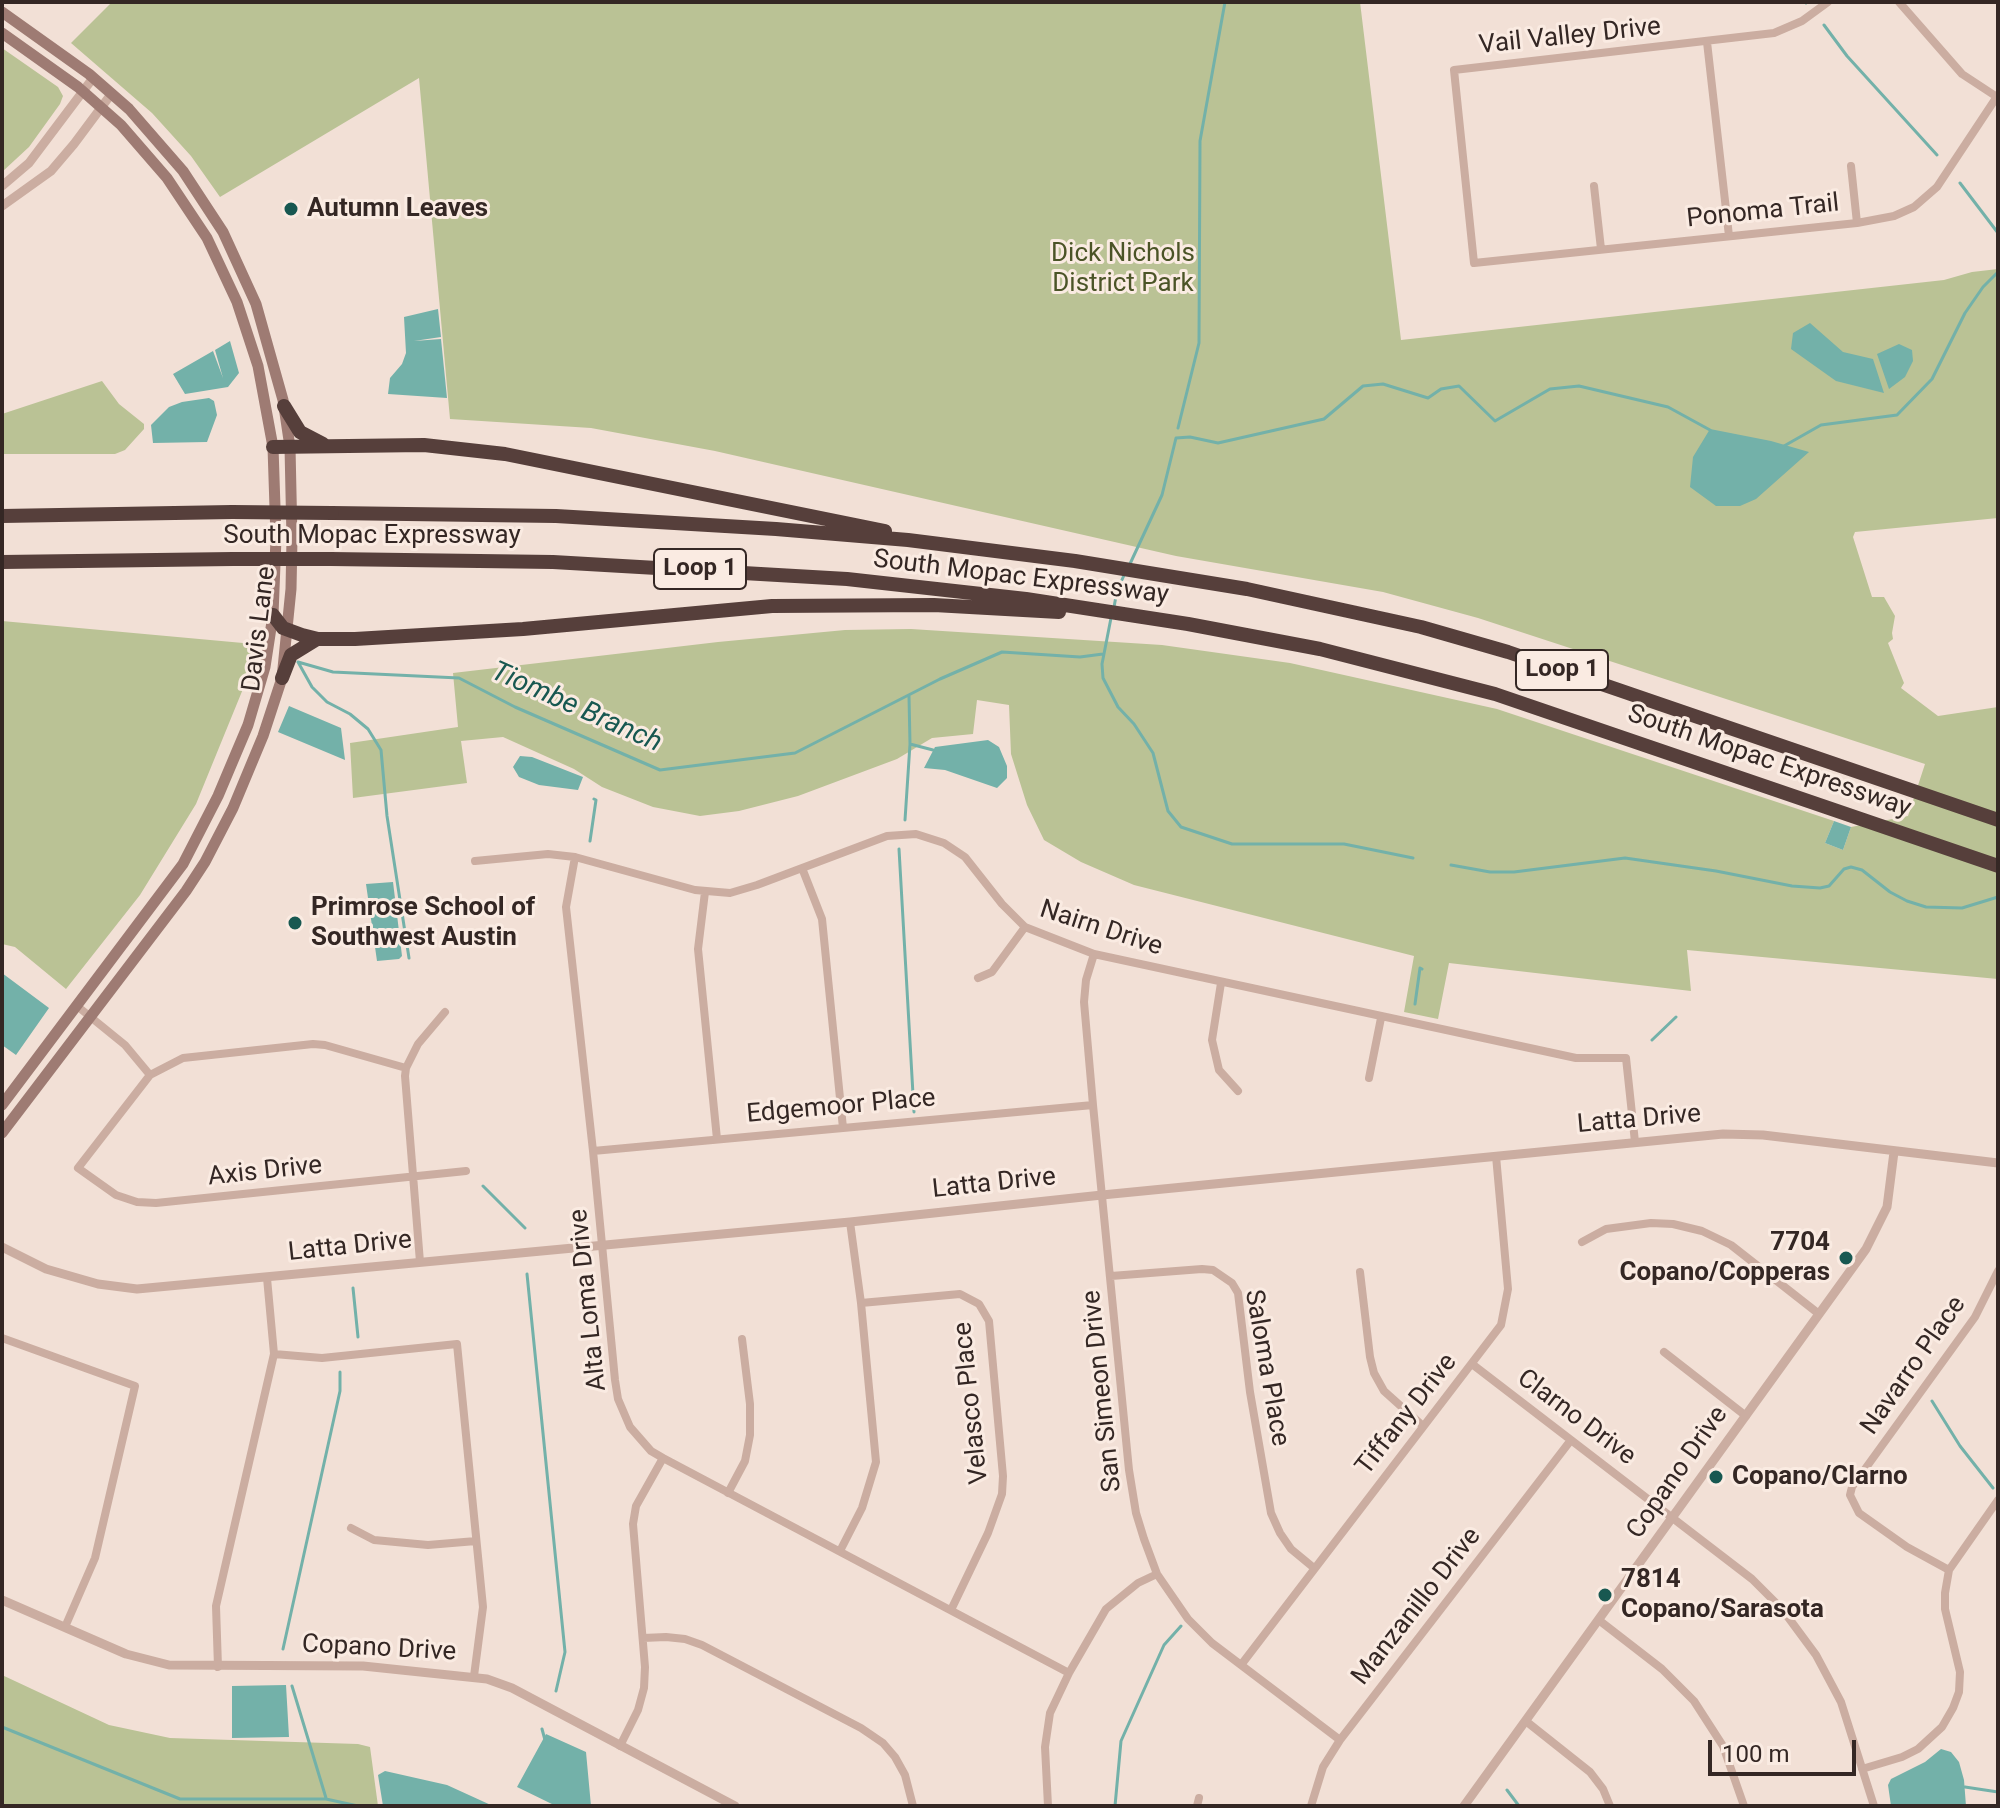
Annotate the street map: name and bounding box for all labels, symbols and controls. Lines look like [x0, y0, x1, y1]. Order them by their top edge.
street label: Vail Valley Drive [1477, 12, 1663, 62]
street label: Ponoma Trail [1685, 188, 1841, 236]
place label: Autumn Leaves [307, 193, 488, 225]
marker: Autumn Leaves [282, 200, 300, 218]
park label: Dick Nichols District Park [1051, 238, 1195, 300]
street label: South Mopac Expressway [223, 520, 521, 552]
street label: South Mopac Expressway [871, 544, 1171, 612]
road number: Loop 1 [654, 549, 746, 589]
street label: Davis Lane [237, 565, 283, 693]
road number: Loop 1 [1516, 650, 1608, 690]
water label: Tiombe Branch [485, 655, 667, 761]
street label: South Mopac Expressway [1623, 699, 1915, 825]
place label: Primrose School of Southwest Austin [311, 892, 535, 954]
street label: Nairn Drive [1036, 895, 1166, 963]
marker: Primrose School of Southwest Austin [286, 914, 304, 932]
street label: Edgemoor Place [745, 1083, 937, 1131]
street label: Latta Drive [1576, 1099, 1702, 1141]
street label: Axis Drive [206, 1151, 324, 1193]
street label: Latta Drive [931, 1162, 1057, 1206]
street label: Alta Loma Drive [564, 1207, 614, 1393]
street label: Latta Drive [287, 1225, 413, 1269]
place label: 7704 Copano/Copperas [1620, 1227, 1830, 1288]
marker: 7704 Copano/Copperas [1837, 1249, 1855, 1267]
street label: Saloma Place [1237, 1287, 1295, 1449]
street label: San Simeon Drive [1077, 1289, 1129, 1493]
street label: Navarro Place [1855, 1291, 1973, 1441]
street label: Velasco Place [948, 1320, 996, 1486]
street label: Tiffany Drive [1350, 1348, 1464, 1482]
street label: Clarno Drive [1511, 1363, 1641, 1473]
street label: Copano Drive [1621, 1401, 1735, 1545]
place label: Copano/Clarno [1732, 1461, 1908, 1493]
marker: Copano/Clarno [1707, 1468, 1725, 1486]
street label: Manzanillo Drive [1346, 1522, 1488, 1692]
place label: 7814 Copano/Sarasota [1621, 1564, 1824, 1626]
marker: 7814 Copano/Sarasota [1596, 1586, 1614, 1604]
street label: Copano Drive [301, 1629, 457, 1669]
scale bar [1712, 1724, 1860, 1774]
text: 100 m [1722, 1740, 1789, 1768]

